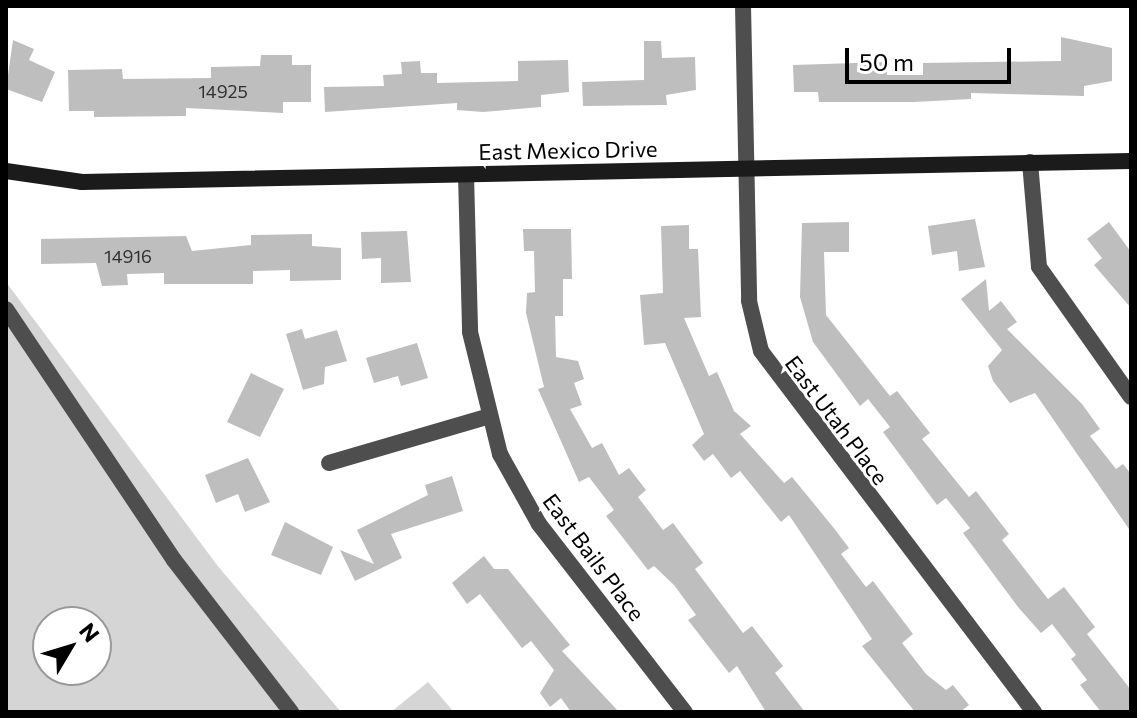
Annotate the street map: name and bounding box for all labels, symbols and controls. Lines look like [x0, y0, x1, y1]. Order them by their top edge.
scale bar [849, 32, 1015, 82]
text: 50 m [859, 47, 914, 76]
house number: 14925 [198, 80, 248, 102]
street label: East Mexico Drive [478, 135, 658, 165]
house number: 14916 [104, 245, 152, 267]
street label: East Utah Place [780, 350, 894, 490]
street label: East Bails Place [538, 488, 650, 626]
north arrow [32, 606, 112, 686]
text: N [74, 617, 105, 647]

